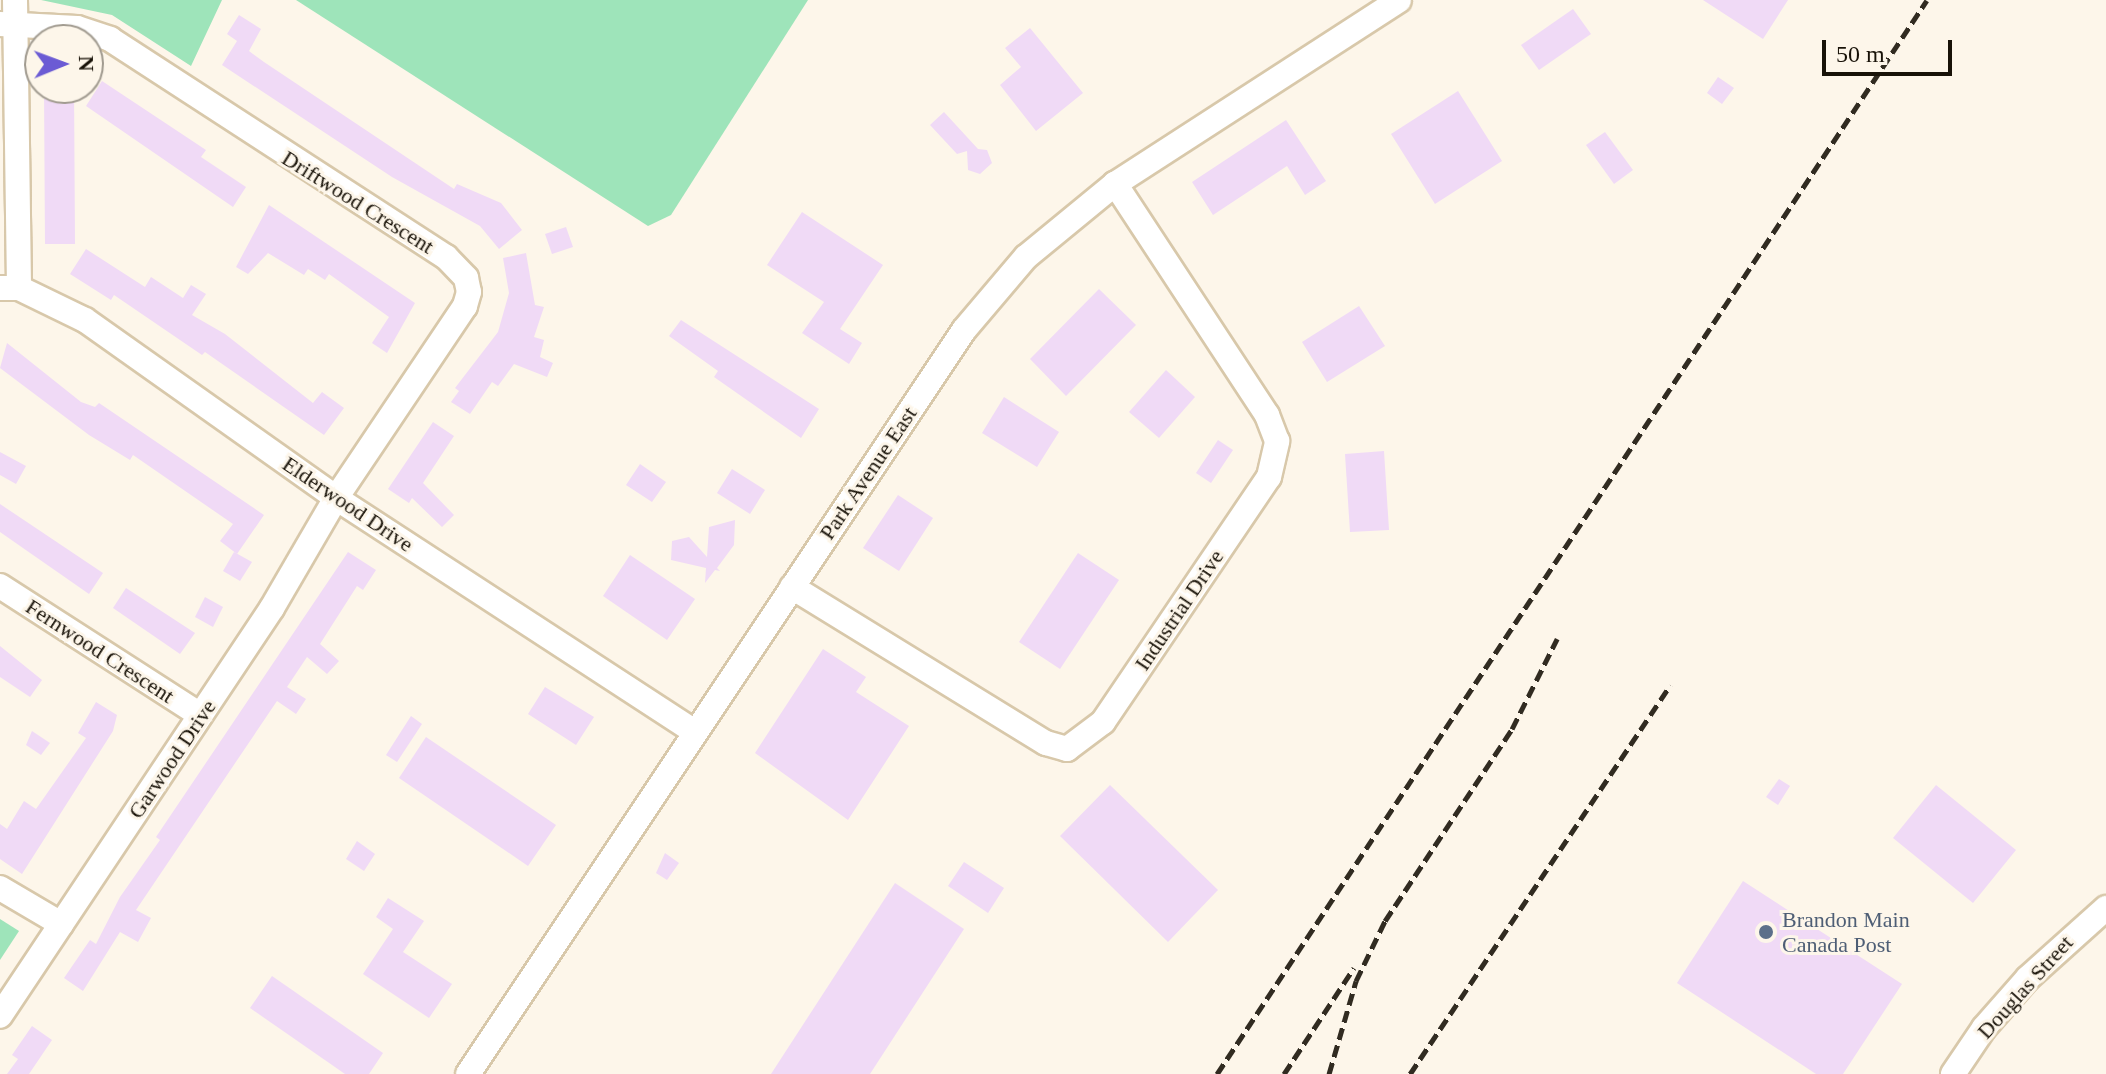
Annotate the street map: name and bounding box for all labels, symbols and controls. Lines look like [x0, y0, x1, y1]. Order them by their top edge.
north arrow [24, 24, 104, 104]
scale bar [1826, 24, 1956, 74]
text: 50 m [1836, 41, 1885, 67]
text: N [74, 55, 99, 72]
street label: Driftwood Crescent [277, 145, 439, 259]
street label: Park Avenue East [813, 401, 923, 545]
street label: Elderwood Drive [278, 451, 418, 557]
street label: Industrial Drive [1129, 545, 1229, 675]
street label: Fernwood Crescent [21, 593, 179, 709]
street label: Garwood Drive [123, 695, 221, 823]
place label: Brandon Main Canada Post [1782, 906, 1910, 958]
marker: Brandon Main Canada Post [1757, 923, 1775, 941]
street label: Douglas Street [1972, 930, 2078, 1044]

